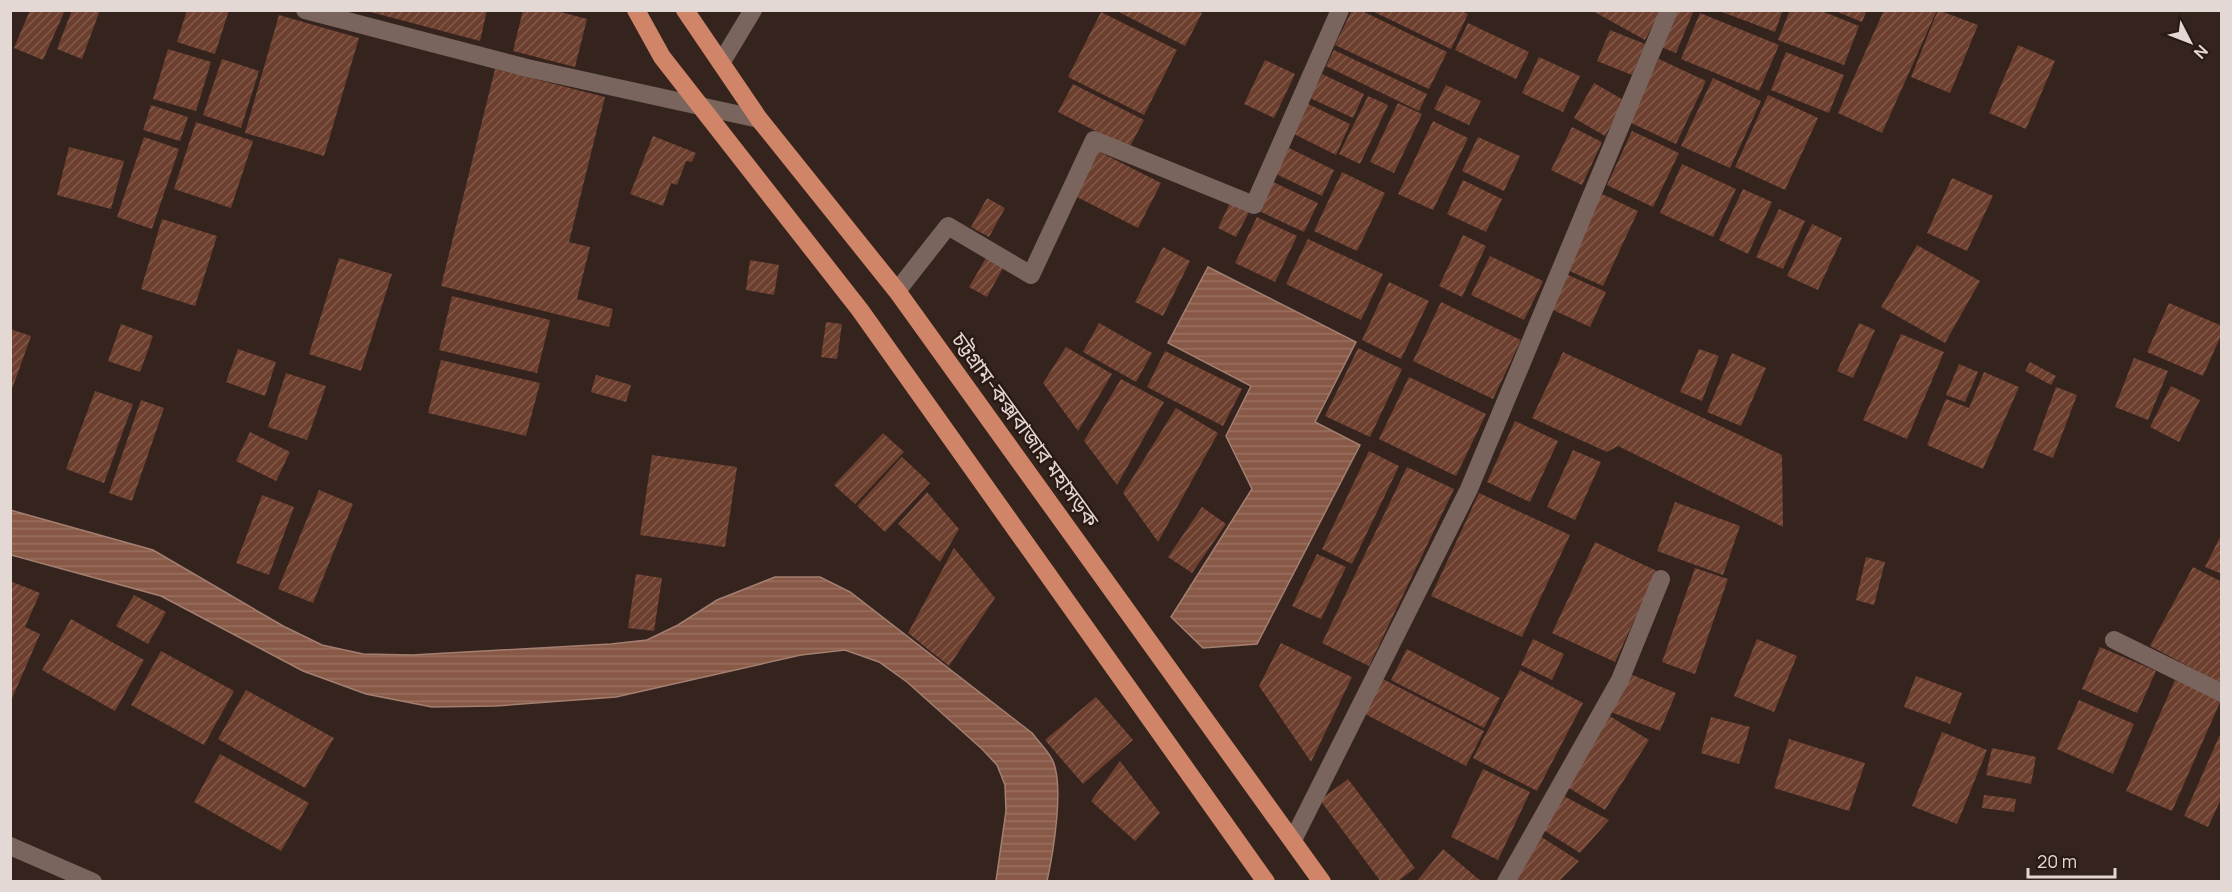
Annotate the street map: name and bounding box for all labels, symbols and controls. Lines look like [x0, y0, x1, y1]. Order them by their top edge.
north arrow [2160, 12, 2220, 72]
text: N [2189, 40, 2213, 64]
street label: চট্টগ্রাম-কক্সবাজার মহাসড়ক [945, 326, 1106, 533]
scale bar [2028, 841, 2115, 879]
text: 20 m [2037, 849, 2077, 873]

